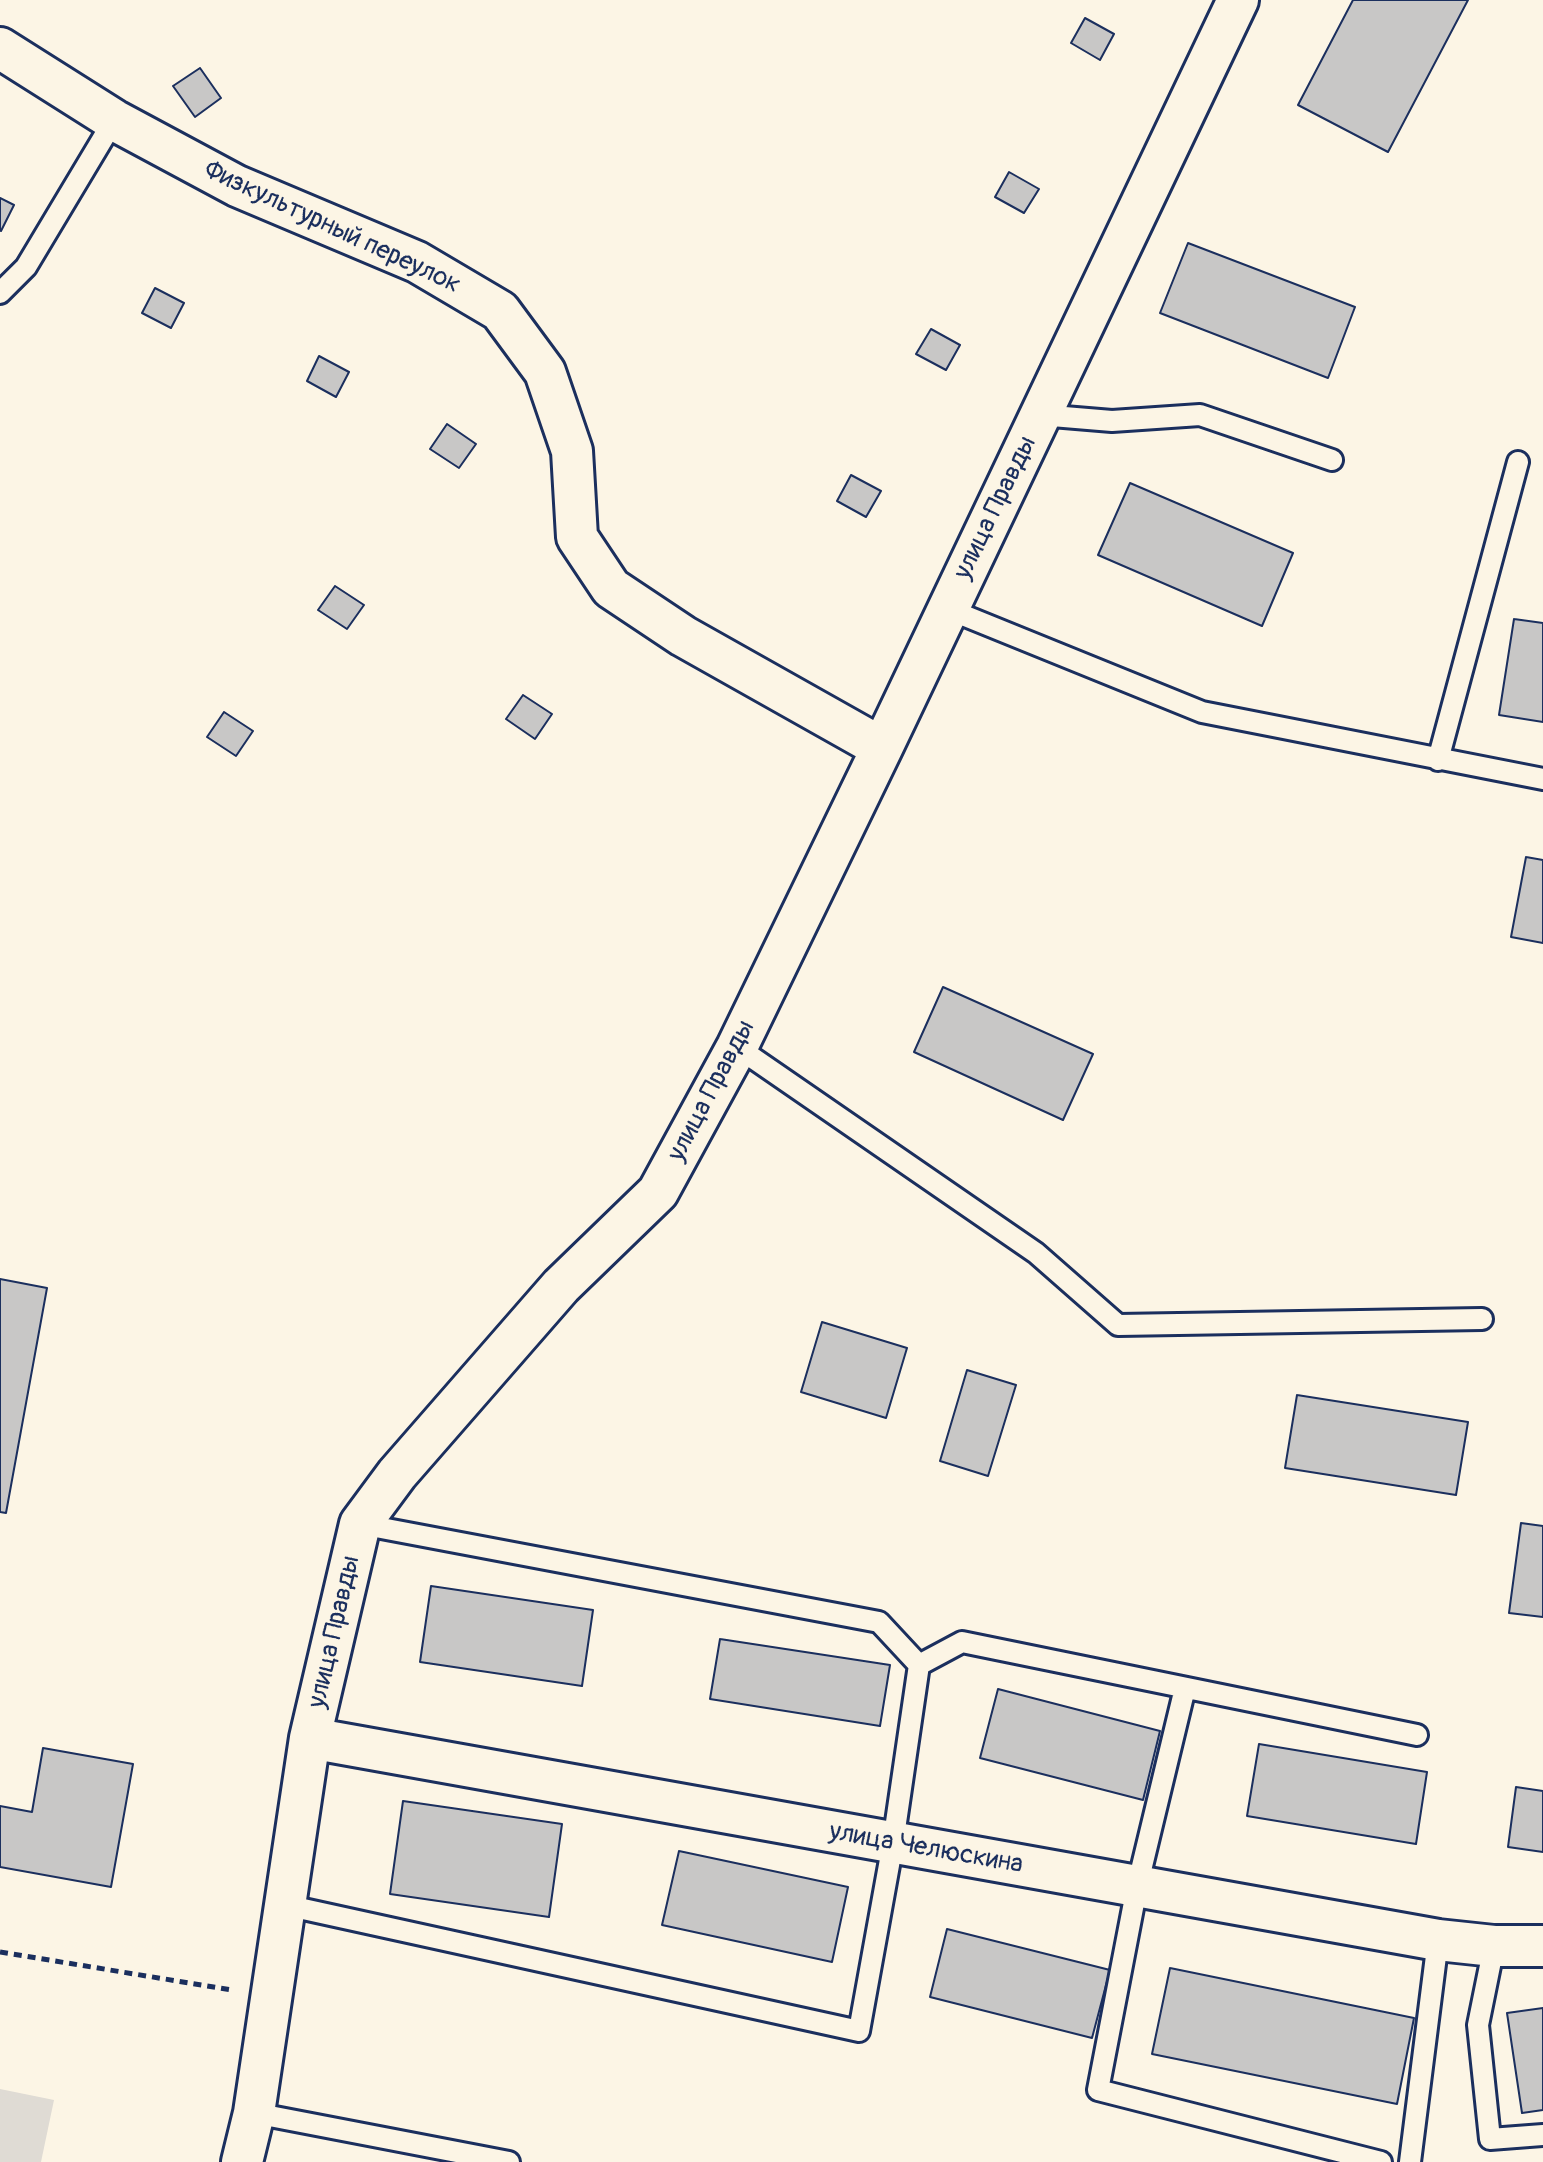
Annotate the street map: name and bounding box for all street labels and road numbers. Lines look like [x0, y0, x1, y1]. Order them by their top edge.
street label: Физкультурный переулок [199, 155, 465, 301]
street label: улица Правды [948, 431, 1044, 585]
street label: улица Правды [662, 1015, 762, 1167]
street label: улица Правды [302, 1553, 368, 1711]
street label: улица Челюскина [827, 1817, 1025, 1881]

